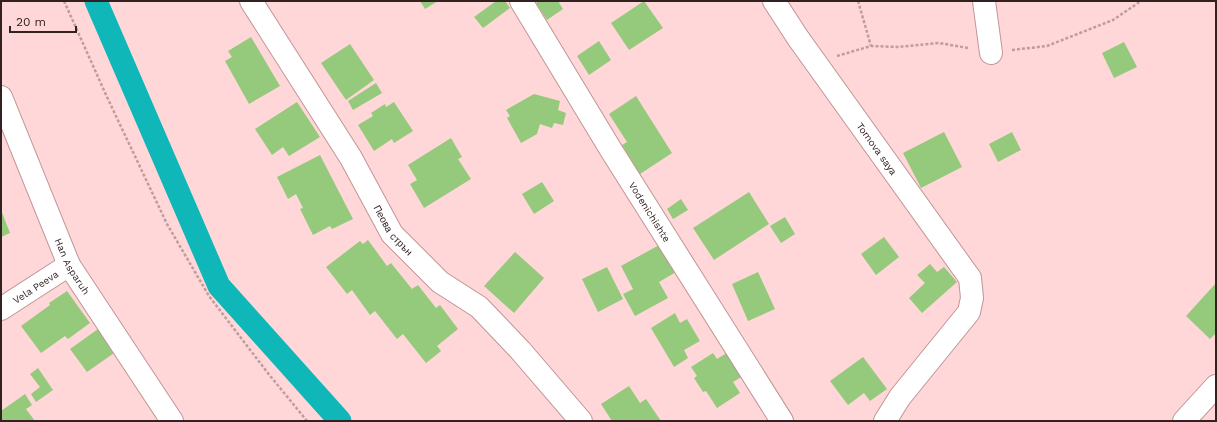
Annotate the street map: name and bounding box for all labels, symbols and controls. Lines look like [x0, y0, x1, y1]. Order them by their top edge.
scale bar [10, 8, 76, 34]
text: 20 m [16, 15, 46, 29]
street label: Tomova saya [854, 120, 899, 177]
street label: Vodenichishte [626, 180, 673, 244]
street label: Пеова стрън [371, 203, 415, 257]
street label: Han Asparuh [53, 237, 92, 297]
street label: Vela Peeva [11, 268, 61, 306]

